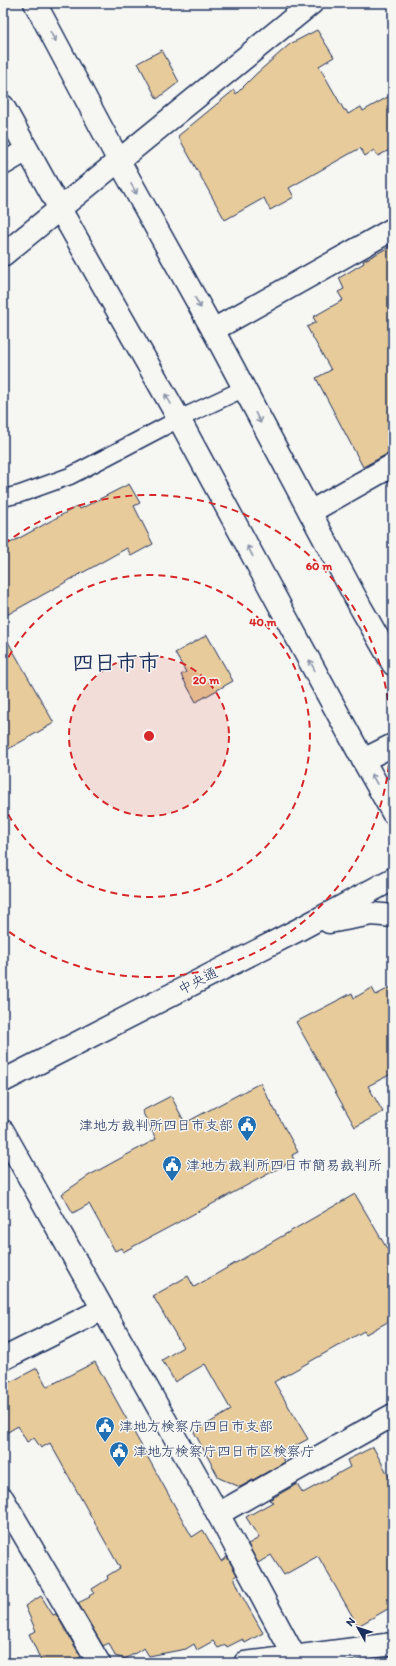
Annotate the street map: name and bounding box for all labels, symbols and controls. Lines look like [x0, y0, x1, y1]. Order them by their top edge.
one-way arrow [50, 31, 57, 43]
one-way arrow [131, 183, 139, 195]
one-way arrow [194, 297, 202, 309]
one-way arrow [164, 393, 172, 405]
one-way arrow [255, 411, 263, 423]
one-way arrow [246, 545, 253, 557]
text: 60 m [306, 559, 333, 573]
text: 40 m [249, 615, 278, 629]
district label: 四日市市 [72, 649, 160, 676]
one-way arrow [307, 659, 315, 671]
text: 20 m [193, 673, 220, 687]
centre of rings [142, 729, 156, 743]
one-way arrow [369, 773, 377, 785]
street label: 中央通 [175, 964, 221, 998]
public building icon: 津地方裁判所四日市支部 [236, 1114, 258, 1142]
place label: 津地方裁判所四日市支部 [79, 1117, 233, 1134]
public building icon: 津地方裁判所四日市簡易裁判所 [161, 1154, 183, 1182]
place label: 津地方裁判所四日市簡易裁判所 [186, 1157, 382, 1174]
public building icon: 津地方検察庁四日市支部 [94, 1415, 116, 1443]
place label: 津地方検察庁四日市支部 [119, 1418, 273, 1435]
public building icon: 津地方検察庁四日市区検察庁 [108, 1440, 130, 1468]
place label: 津地方検察庁四日市区検察庁 [133, 1443, 315, 1460]
north arrow [338, 1608, 378, 1648]
text: N [343, 1615, 358, 1629]

